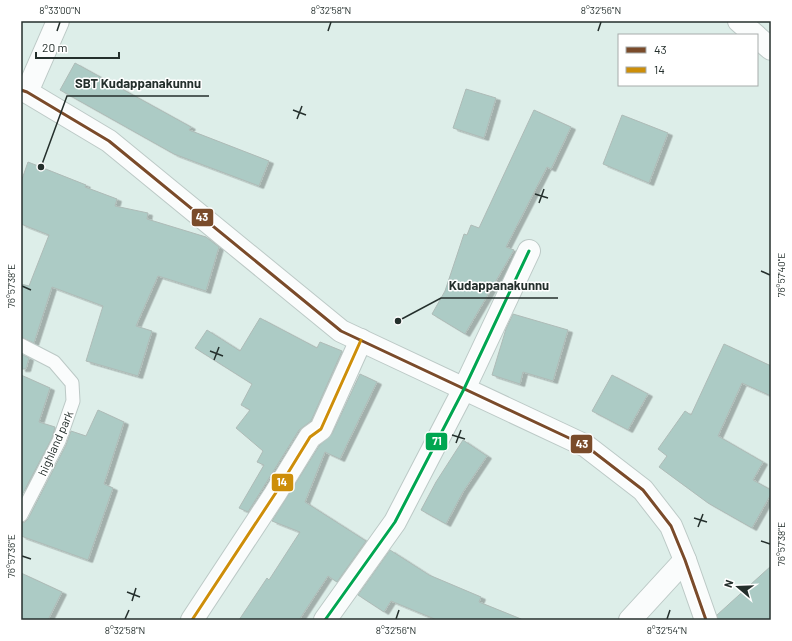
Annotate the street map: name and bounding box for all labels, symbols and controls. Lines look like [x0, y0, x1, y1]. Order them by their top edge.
text: 8°33'00"N [39, 4, 81, 16]
text: 8°32'58"N [311, 4, 351, 16]
text: 8°32'56"N [581, 4, 621, 16]
scale bar [36, 34, 119, 60]
legend [618, 34, 758, 86]
text: 20 m [42, 40, 68, 54]
text: 43 [654, 42, 667, 56]
text: 14 [654, 62, 665, 76]
callout: SBT Kudappanakunnu [67, 71, 209, 96]
text: SBT Kudappanakunnu [75, 75, 201, 91]
line badge: 43 [191, 208, 214, 227]
text: 43 [196, 210, 208, 223]
text: 76°57'40"E [775, 253, 787, 297]
text: 76°57'38"E [5, 264, 17, 308]
callout: Kudappanakunnu [441, 273, 558, 298]
text: Kudappanakunnu [449, 277, 549, 293]
street label: highland park [34, 408, 76, 478]
line badge: 71 [425, 432, 448, 451]
text: 71 [432, 434, 442, 447]
line badge: 43 [570, 434, 593, 454]
text: 43 [576, 437, 588, 450]
line badge: 14 [271, 473, 294, 492]
text: 14 [277, 475, 288, 488]
text: 76°57'38"E [775, 522, 787, 566]
text: 76°57'36"E [5, 534, 17, 578]
north arrow [718, 567, 758, 607]
text: N [721, 578, 735, 589]
text: 8°32'58"N [105, 624, 145, 636]
text: 8°32'56"N [376, 624, 416, 636]
text: 8°32'54"N [647, 624, 687, 636]

